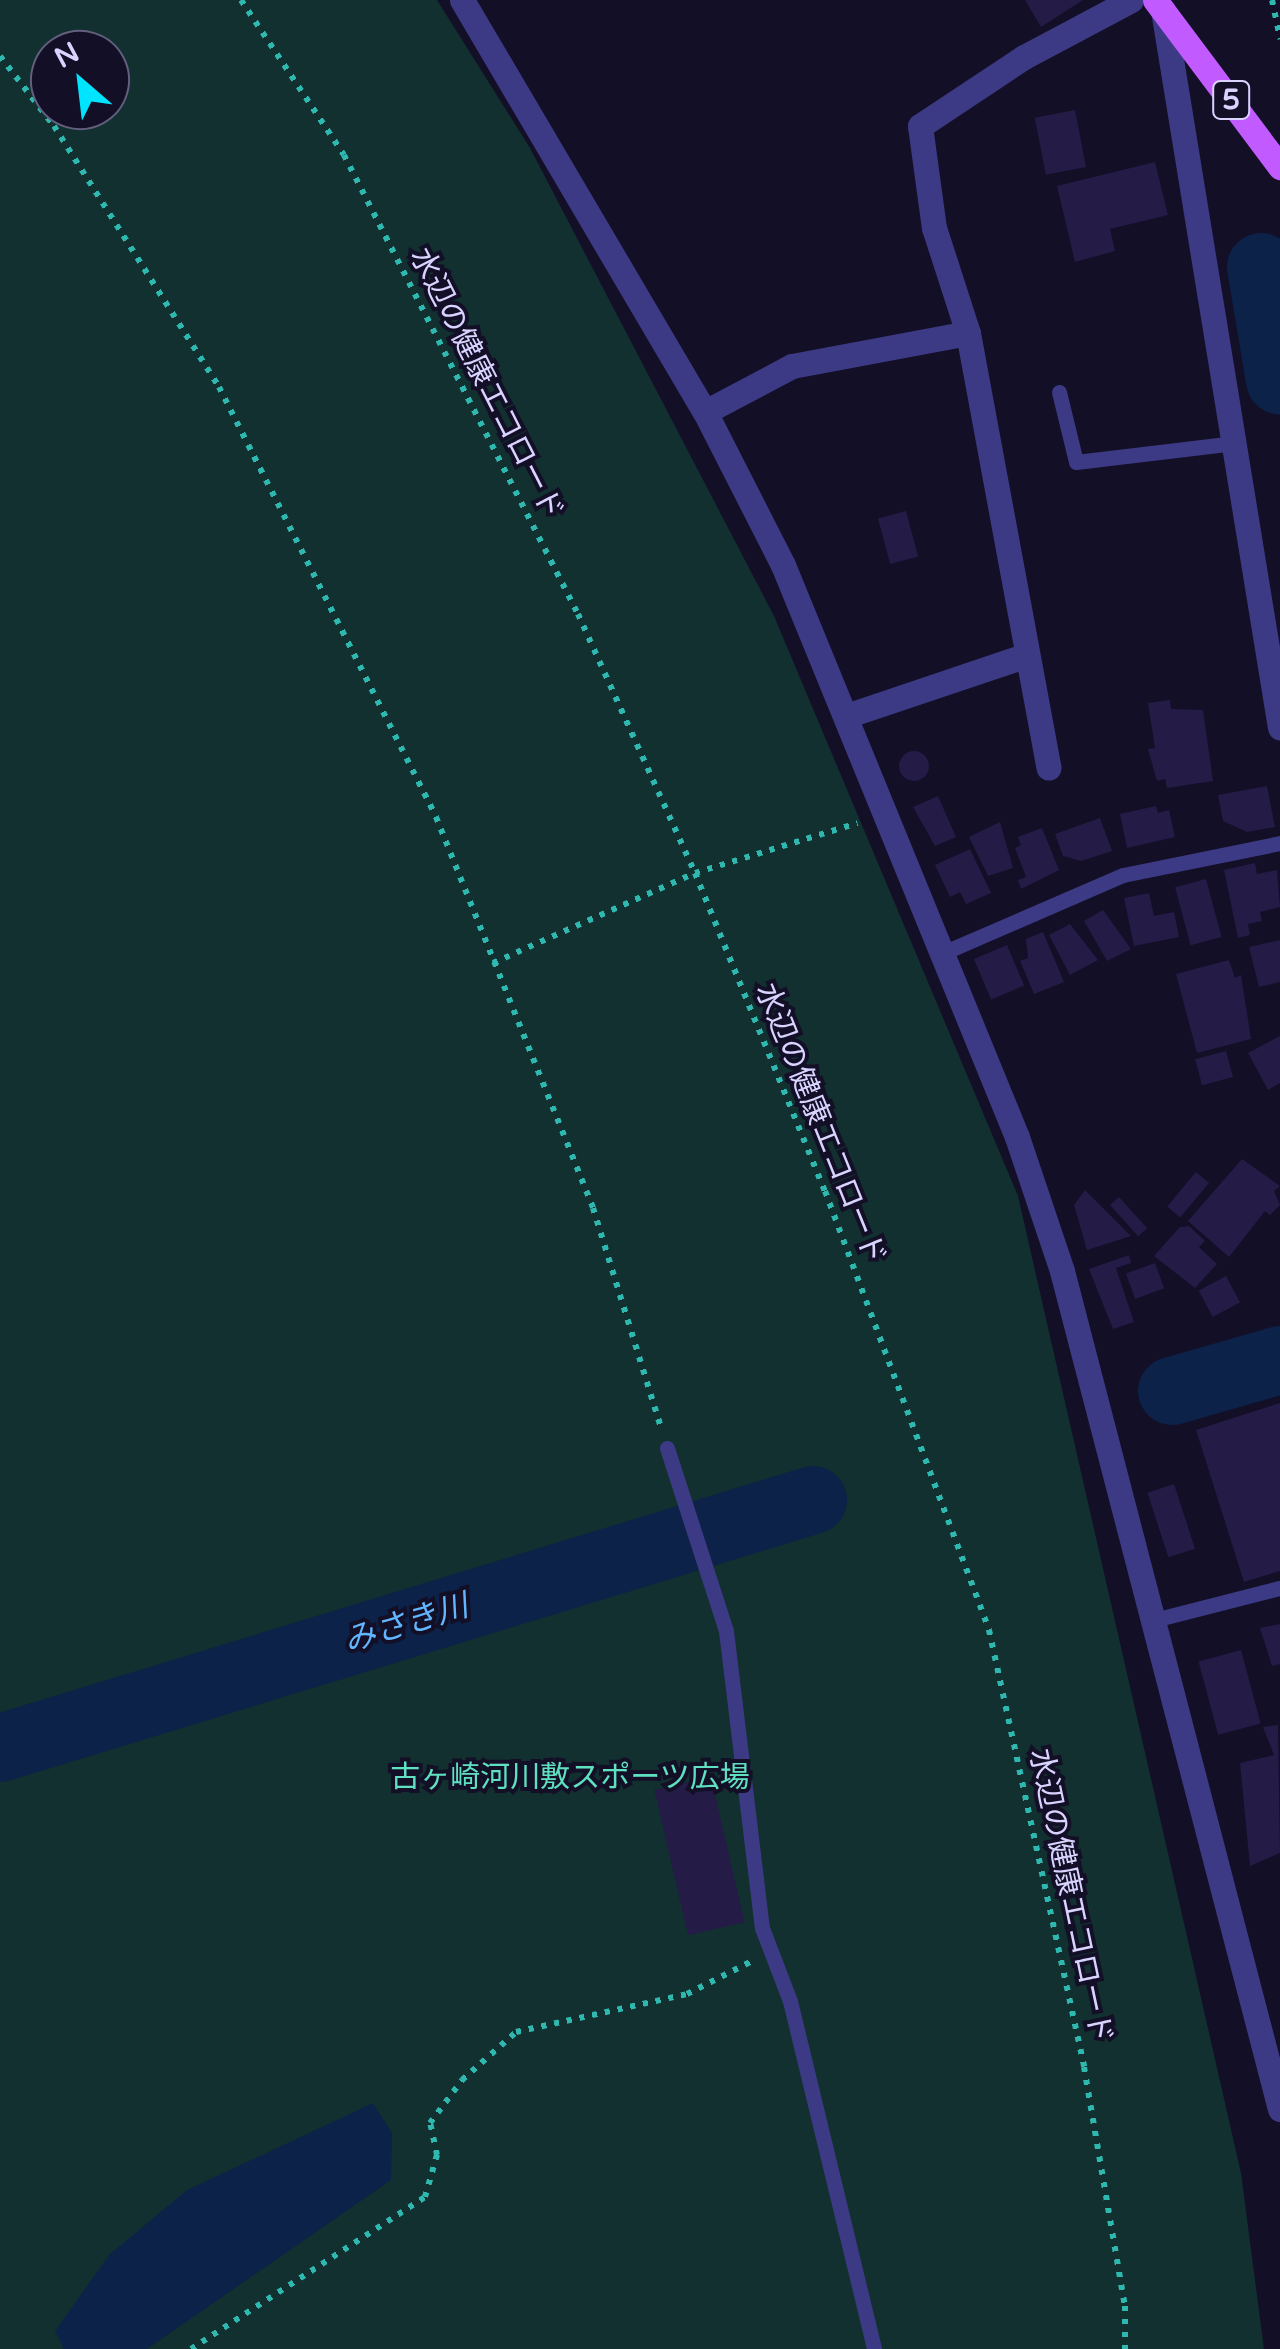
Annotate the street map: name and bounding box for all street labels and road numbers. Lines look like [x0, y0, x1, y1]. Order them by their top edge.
road number: 5 [1211, 77, 1251, 123]
street label: 水辺の健康エコロード [402, 242, 570, 526]
street label: 水辺の健康エコロード [747, 978, 893, 1270]
street label: 水辺の健康エコロード [1021, 1746, 1119, 2046]

